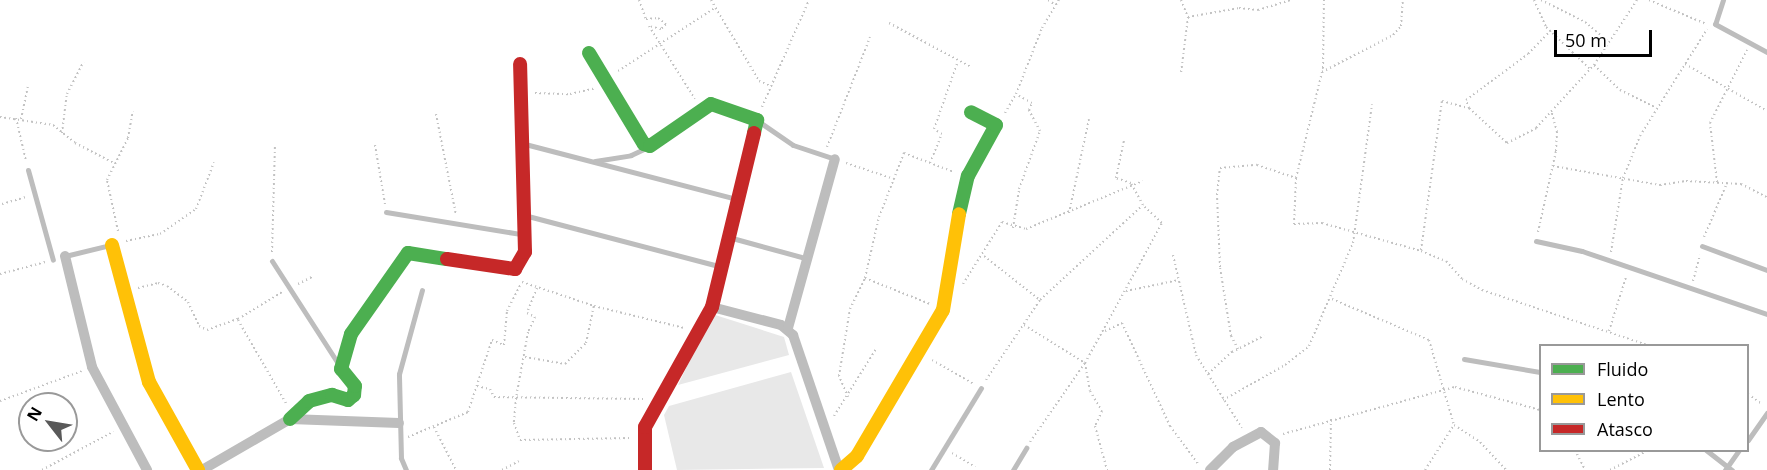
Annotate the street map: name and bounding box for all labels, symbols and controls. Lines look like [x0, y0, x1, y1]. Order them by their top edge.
scale bar [1557, 18, 1654, 56]
text: 50 m [1565, 28, 1607, 52]
legend [1539, 344, 1749, 452]
text: Fluido [1597, 357, 1648, 381]
text: Lento [1597, 387, 1645, 411]
north arrow [18, 392, 78, 452]
text: N [22, 403, 47, 425]
text: Atasco [1597, 417, 1653, 441]

